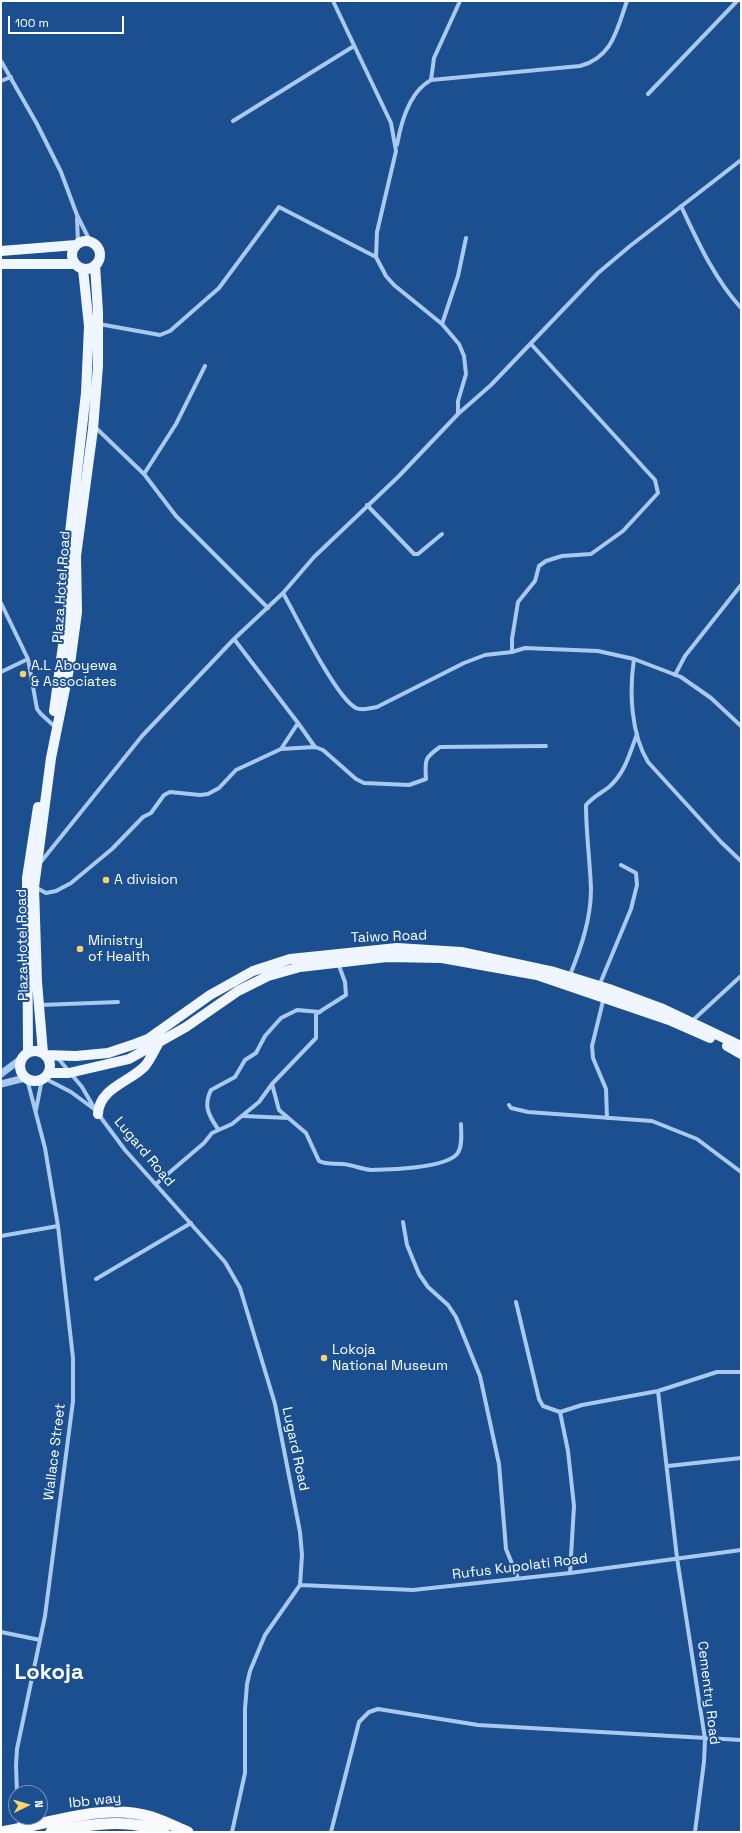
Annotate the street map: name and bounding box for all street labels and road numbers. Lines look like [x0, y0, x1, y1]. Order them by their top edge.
street label: Plaza Hotel Road [50, 530, 74, 644]
street label: Plaza Hotel Road [14, 889, 32, 1001]
street label: Taiwo Road [351, 927, 427, 947]
street label: Lugard Road [110, 1114, 178, 1190]
street label: Wallace Street [41, 1402, 69, 1502]
street label: Lugard Road [278, 1406, 312, 1492]
street label: Rufus Kupolati Road [451, 1550, 589, 1584]
street label: Cementry Road [693, 1640, 723, 1746]
street label: Ibb way [68, 1790, 122, 1812]

